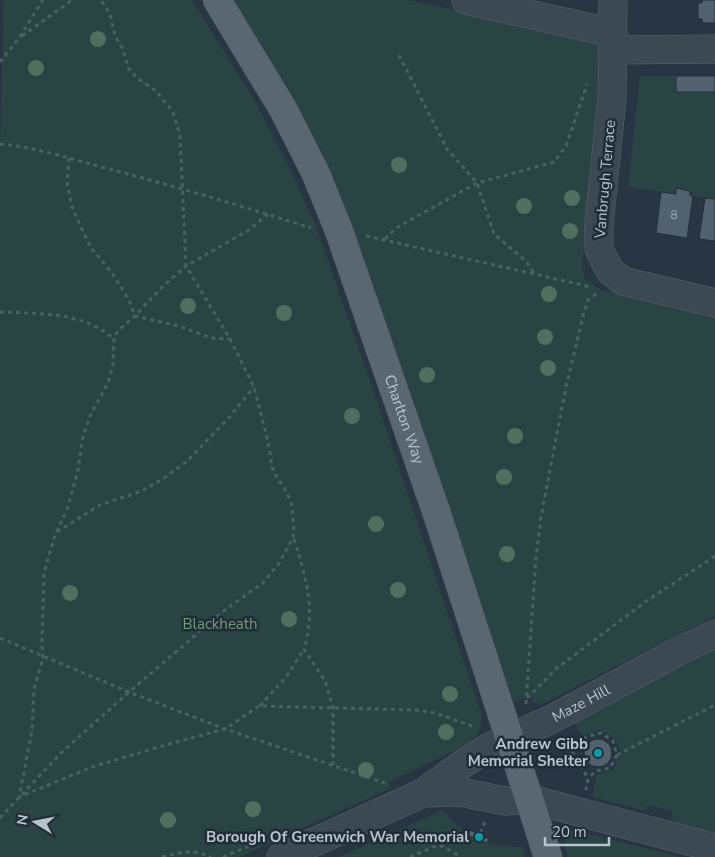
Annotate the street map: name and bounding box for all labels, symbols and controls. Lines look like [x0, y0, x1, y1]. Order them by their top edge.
street label: Vanbrugh Terrace [590, 119, 620, 240]
house number: 8 [670, 207, 678, 223]
street label: Charlton Way [379, 372, 429, 467]
park label: Blackheath [182, 614, 258, 634]
street label: Maze Hill [548, 679, 614, 727]
place label: Andrew Gibb Memorial Shelter [468, 734, 588, 771]
marker: Andrew Gibb Memorial Shelter [592, 747, 604, 759]
north arrow [10, 797, 60, 847]
text: N [12, 813, 33, 827]
scale bar [545, 814, 609, 846]
text: 20 m [552, 822, 587, 842]
place label: Borough Of Greenwich War Memorial [206, 827, 469, 847]
marker: Borough Of Greenwich War Memorial [473, 831, 485, 843]

